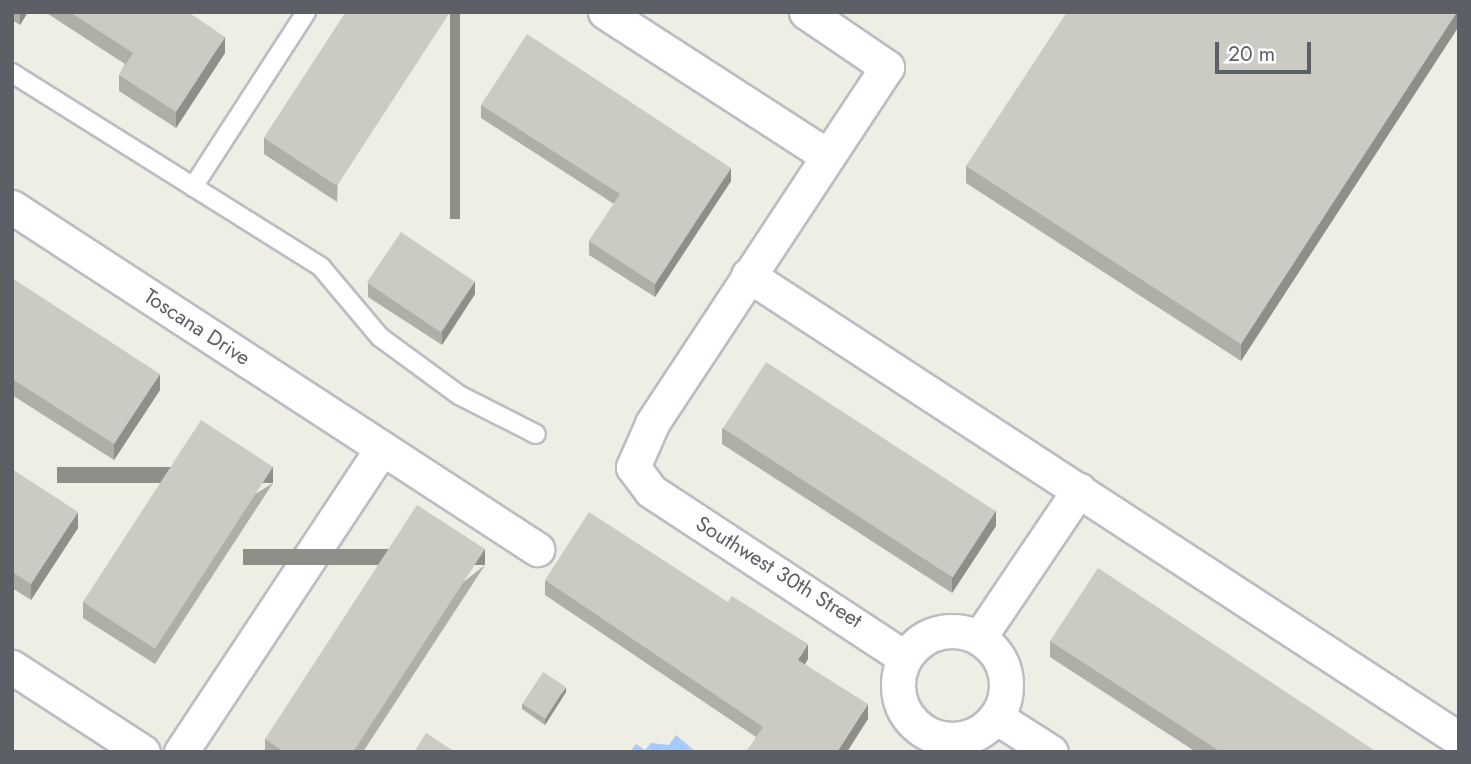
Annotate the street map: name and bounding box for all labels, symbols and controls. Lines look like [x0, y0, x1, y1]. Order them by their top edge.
scale bar [1219, 28, 1315, 72]
text: 20 m [1228, 39, 1275, 69]
street label: Toscana Drive [139, 283, 255, 371]
street label: Southwest 30th Street [691, 511, 867, 633]

